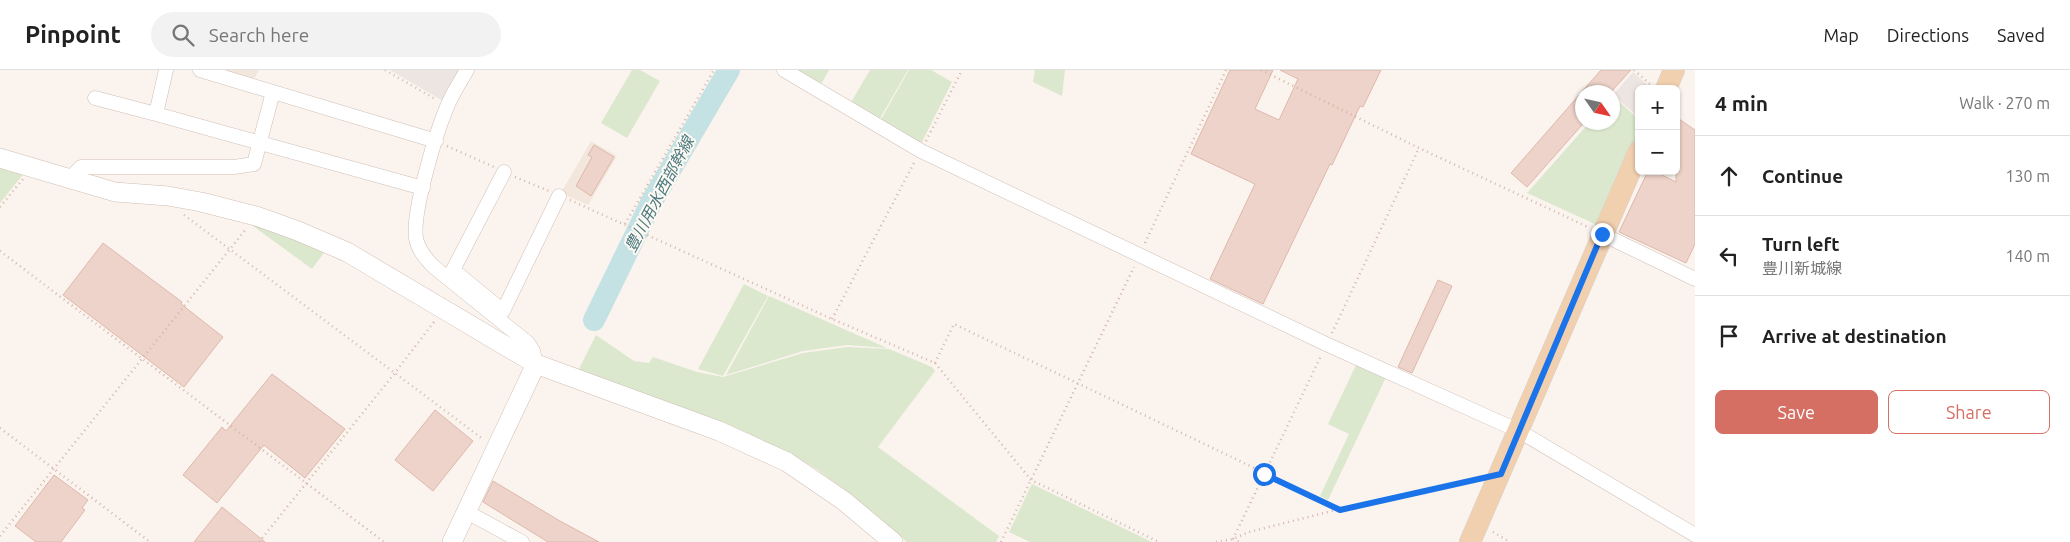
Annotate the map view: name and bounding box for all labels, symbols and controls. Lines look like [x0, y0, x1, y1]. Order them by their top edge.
search box [151, 12, 501, 57]
text: Pinpoint [25, 21, 121, 48]
icon: search [169, 21, 197, 49]
text: Search here [209, 24, 309, 46]
text: Map [1823, 25, 1859, 45]
text: Directions [1887, 25, 1969, 45]
text: Saved [1997, 25, 2045, 45]
north arrow [1575, 85, 1620, 130]
map controls [1635, 85, 1680, 175]
button: + [1635, 85, 1680, 130]
text: 4 min [1715, 91, 1768, 115]
text: Walk · 270 m [1959, 94, 2050, 112]
button: − [1635, 130, 1680, 175]
water label: 豊川用水西部幹線 [621, 132, 698, 255]
icon: ahead [1715, 162, 1743, 190]
text: Continue [1762, 165, 1843, 187]
text: 130 m [2005, 167, 2050, 185]
route end [1591, 223, 1614, 246]
text: Turn left [1762, 233, 1840, 255]
icon: left [1715, 242, 1743, 270]
text: 140 m [2005, 247, 2050, 265]
text: 豊川新城線 [1762, 259, 1842, 277]
icon: arrive [1715, 322, 1743, 350]
text: Arrive at destination [1762, 325, 1947, 347]
button: Save [1715, 390, 1878, 434]
button: Share [1888, 390, 2050, 434]
route start [1253, 463, 1276, 486]

